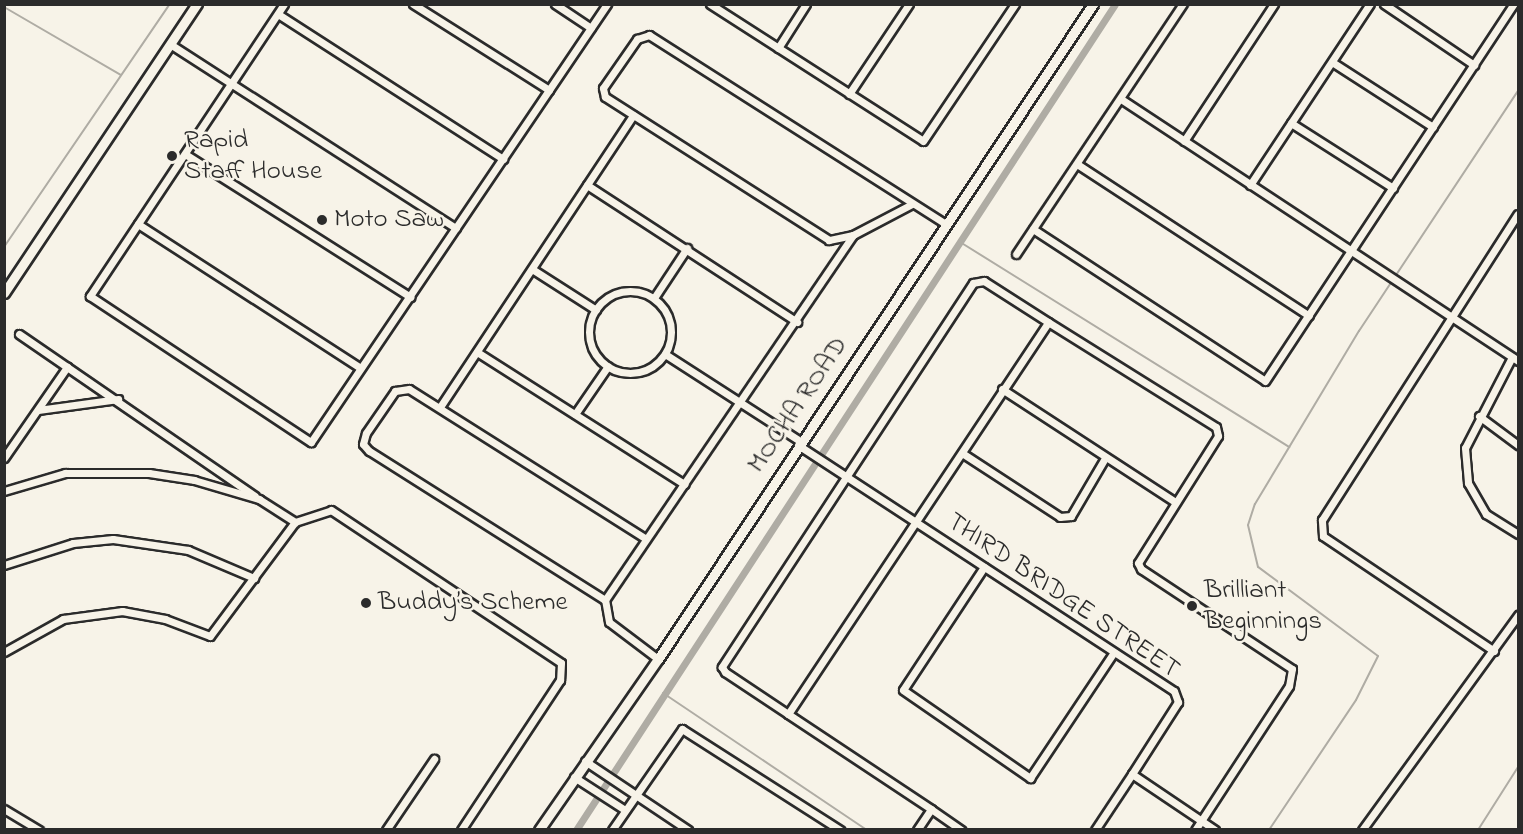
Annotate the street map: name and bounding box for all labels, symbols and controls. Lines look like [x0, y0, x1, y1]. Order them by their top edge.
place label: Rapid Staff House [184, 124, 322, 187]
marker: Rapid Staff House [165, 149, 179, 163]
place label: Moto Saw [334, 204, 444, 236]
marker: Moto Saw [315, 213, 329, 227]
street label: MOCHA ROAD [741, 331, 855, 479]
street label: THIRD BRIDGE STREET [940, 506, 1186, 686]
place label: Brilliant Beginnings [1204, 574, 1322, 637]
place label: Buddy’s Scheme [378, 587, 567, 619]
marker: Buddy’s Scheme [359, 596, 373, 610]
marker: Brilliant Beginnings [1185, 599, 1199, 613]

